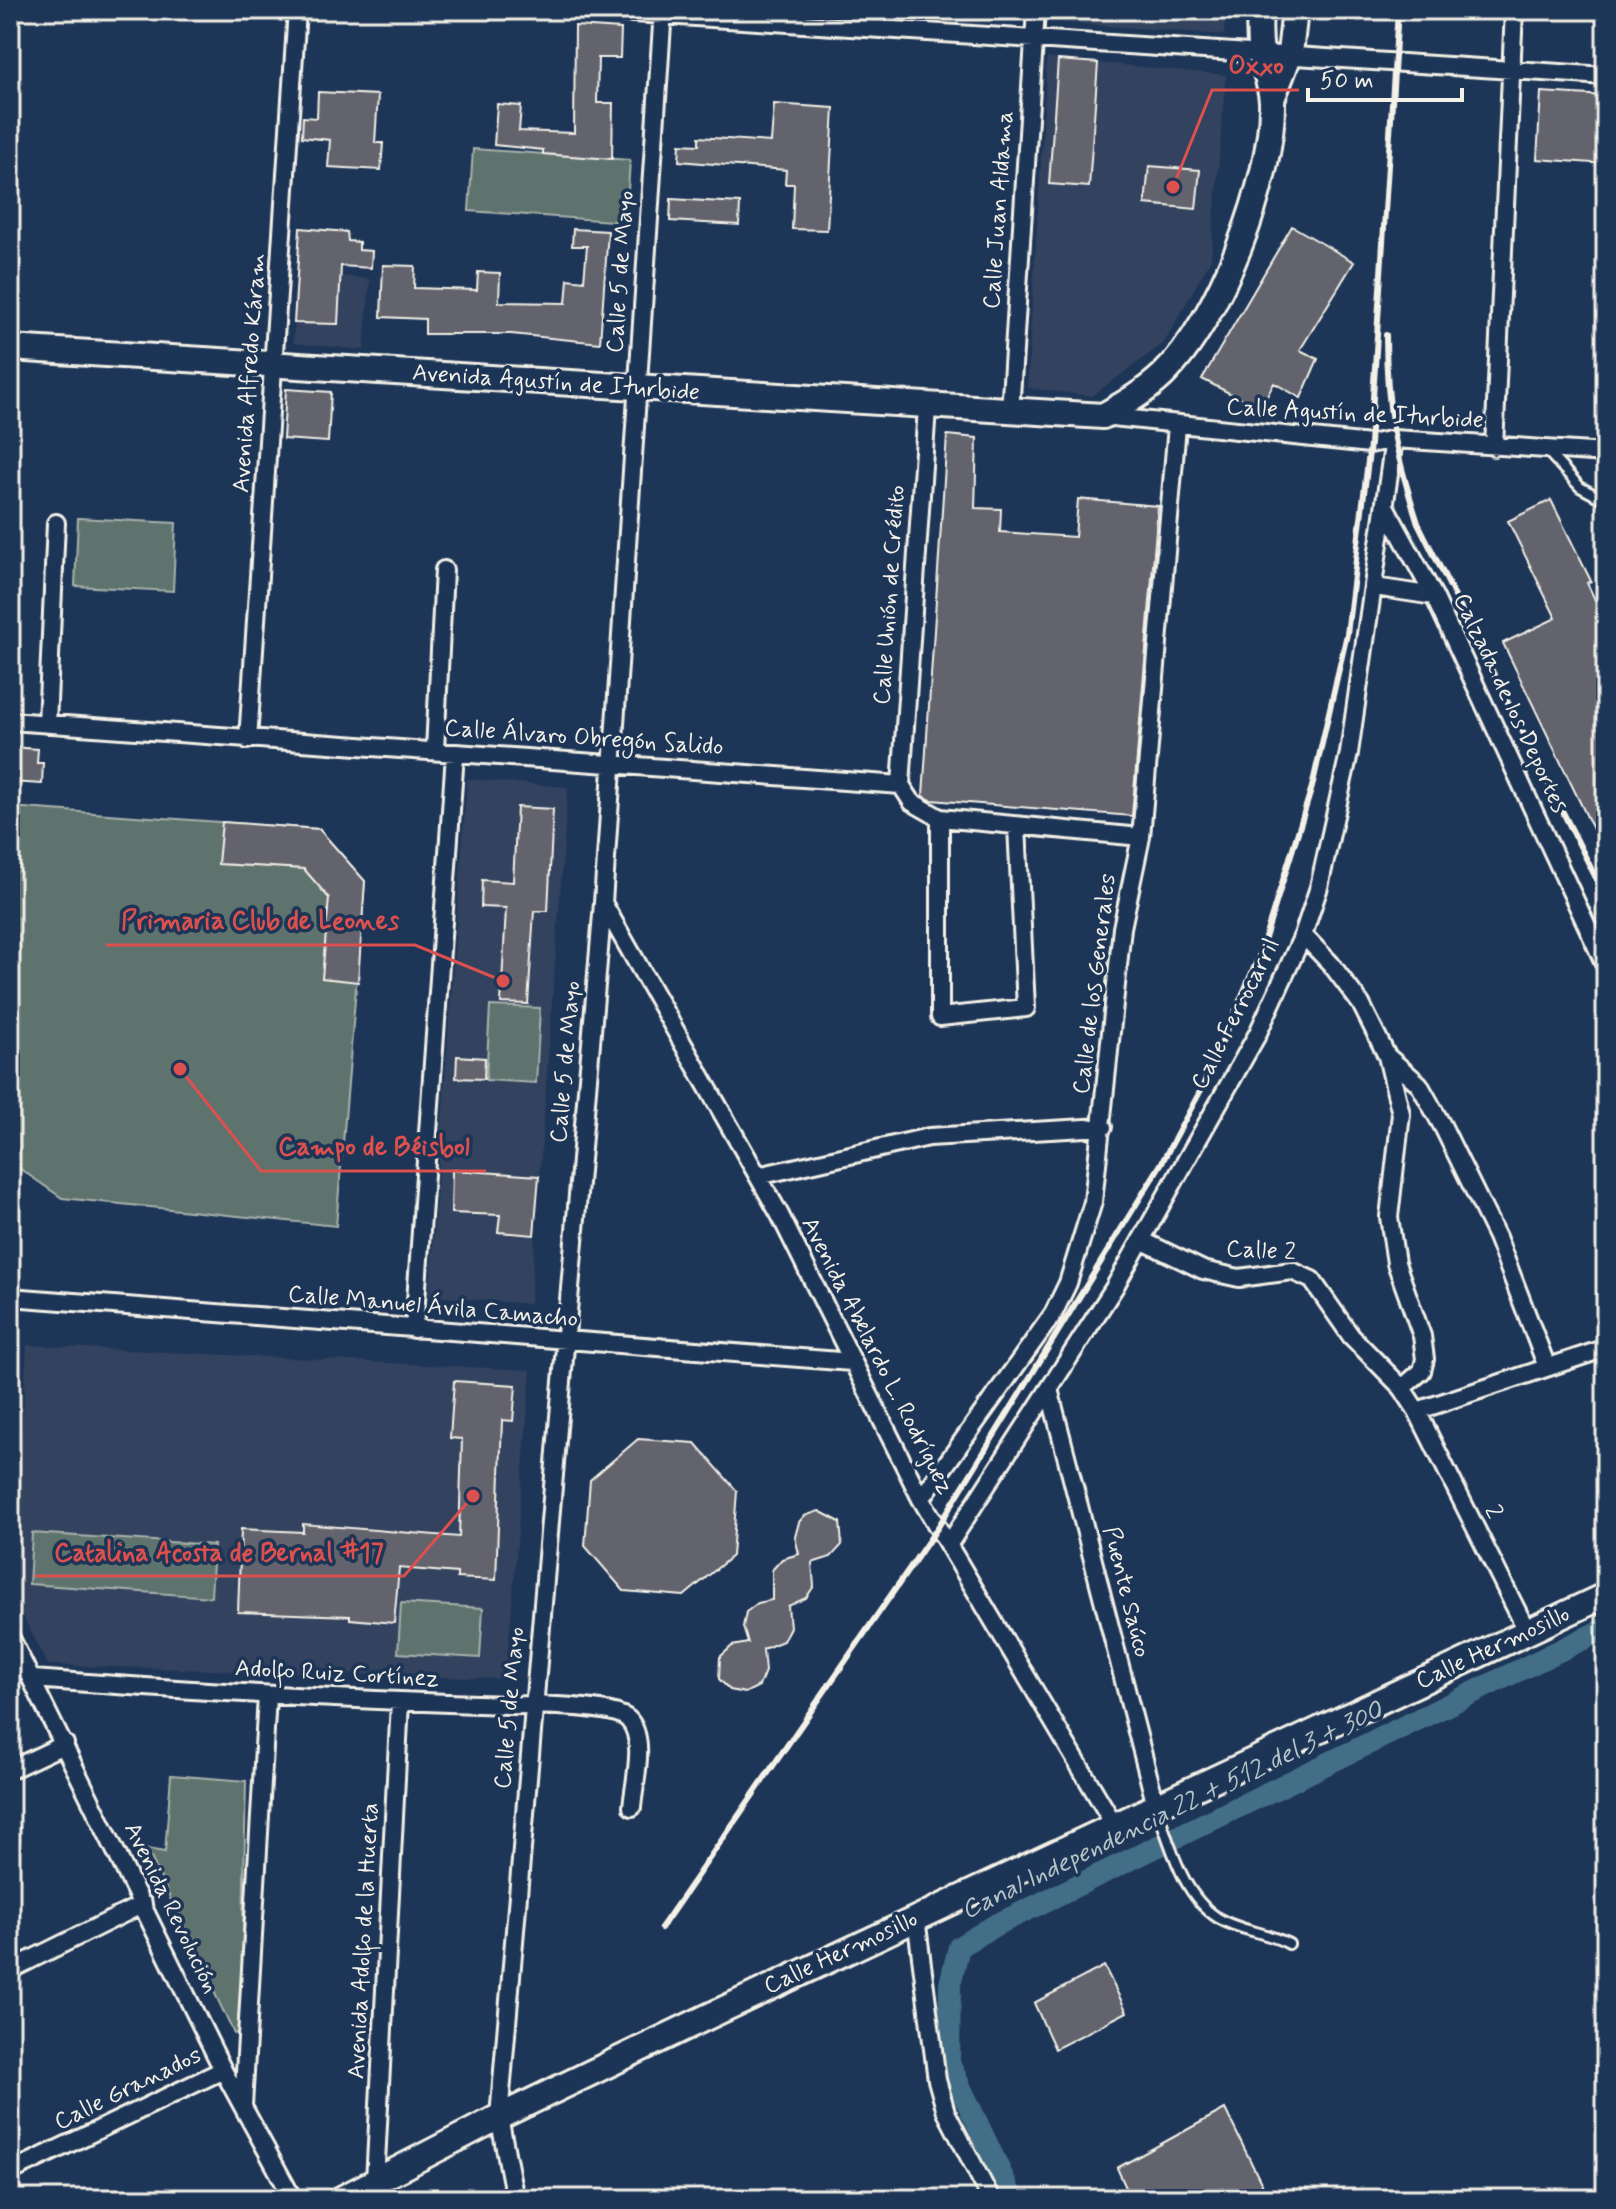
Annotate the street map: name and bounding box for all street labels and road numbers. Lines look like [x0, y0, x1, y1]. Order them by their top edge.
street label: Calle Juan Aldama [977, 110, 1021, 310]
street label: Calle 5 de Mayo [600, 190, 642, 354]
street label: Avenida Alfredo Káram [226, 252, 274, 494]
street label: Avenida Agustín de Iturbide [411, 357, 701, 409]
street label: Calle Agustín de Iturbide [1226, 392, 1484, 436]
street label: Calle Unión de Crédito [867, 484, 913, 706]
street label: Calzada de los Deportes [1445, 588, 1575, 818]
street label: Calle Álvaro Obregón Salido [443, 712, 725, 765]
street label: Calle de los Generales [1066, 872, 1124, 1096]
street label: Calle Ferrocarril [1185, 933, 1287, 1095]
street label: Calle 5 de Mayo [543, 980, 589, 1144]
street label: Avenida Abelardo L. Rodríguez [793, 1212, 961, 1500]
street label: Calle 2 [1225, 1234, 1297, 1268]
street label: Calle Manuel Ávila Camacho [287, 1278, 579, 1335]
street label: 2 [1476, 1500, 1510, 1524]
street label: Puente Saúco [1095, 1523, 1157, 1661]
street label: Calle Hermosillo [1411, 1599, 1575, 1697]
street label: Calle 5 de Mayo [487, 1626, 533, 1790]
street label: Adolfo Ruiz Cortínez [234, 1653, 440, 1697]
street label: Avenida Adolfo de la Huerta [341, 1802, 389, 2080]
street label: Avenida Revolución [116, 1817, 226, 1999]
street label: Calle Hermosillo [759, 1904, 923, 2002]
street label: Calle Granados [49, 2040, 207, 2138]

